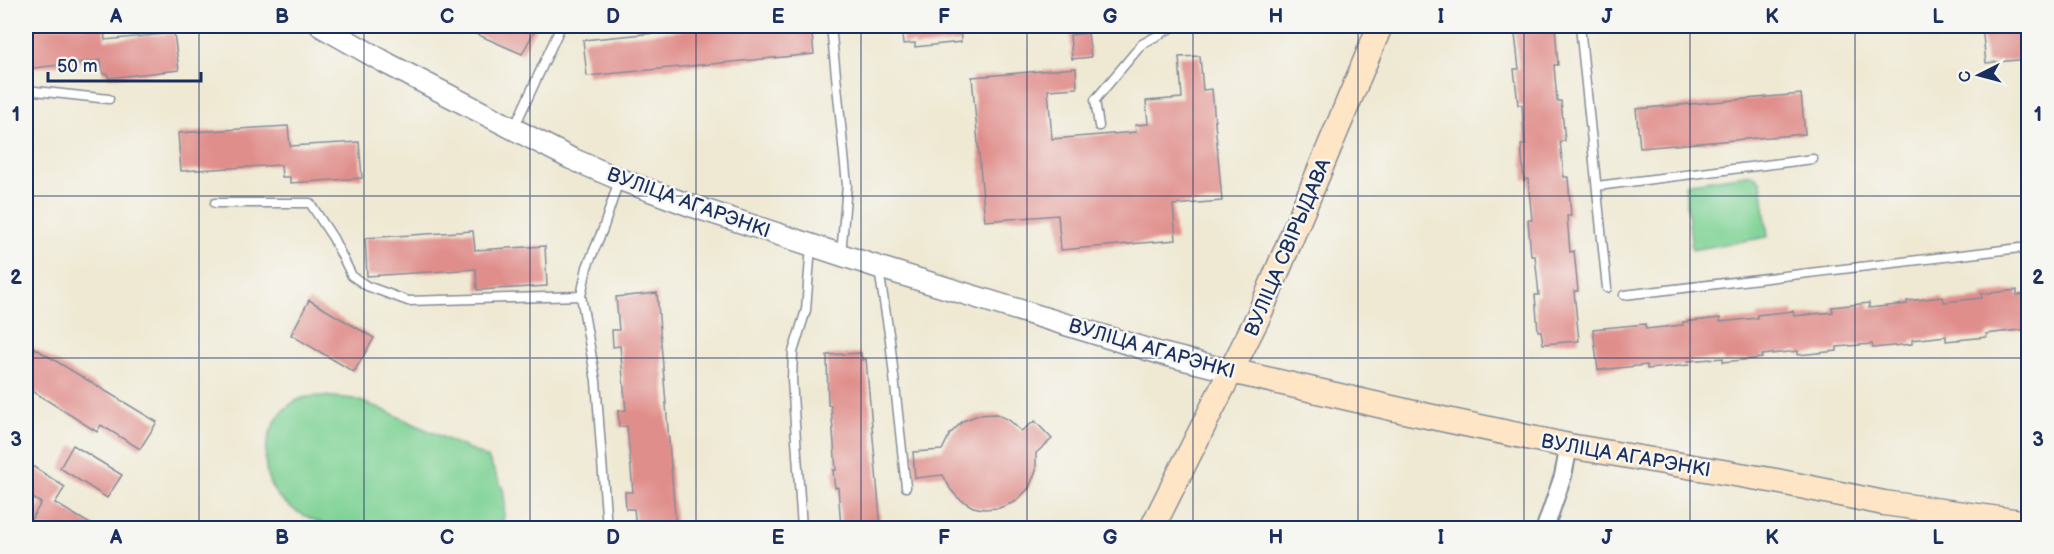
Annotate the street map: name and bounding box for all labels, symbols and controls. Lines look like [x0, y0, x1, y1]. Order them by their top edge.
text: A [109, 5, 123, 29]
text: B [275, 5, 289, 29]
text: C [440, 5, 454, 29]
text: D [606, 5, 620, 29]
text: E [772, 5, 785, 29]
text: F [938, 5, 950, 29]
text: G [1103, 5, 1118, 29]
text: H [1269, 5, 1283, 29]
text: I [1438, 5, 1444, 29]
text: J [1602, 5, 1614, 29]
text: K [1765, 5, 1779, 29]
text: L [1932, 5, 1944, 29]
scale bar [48, 45, 201, 83]
north arrow [1949, 45, 2009, 105]
text: 50 m [57, 56, 98, 77]
text: С [1956, 70, 1976, 83]
text: 1 [12, 103, 20, 127]
text: 1 [2034, 103, 2042, 127]
street label: ВУЛІЦА СВІРЫДАВА [1240, 154, 1337, 340]
street label: ВУЛІЦА АГАРЭНКІ [604, 162, 774, 244]
text: 2 [10, 266, 22, 290]
text: 2 [2032, 266, 2044, 290]
street label: ВУЛІЦА АГАРЭНКІ [1066, 314, 1238, 384]
text: 3 [10, 428, 22, 452]
text: 3 [2032, 428, 2044, 452]
street label: ВУЛІЦА АГАРЭНКІ [1539, 429, 1713, 483]
text: A [109, 526, 123, 550]
text: B [275, 526, 289, 550]
text: C [440, 526, 454, 550]
text: D [606, 526, 620, 550]
text: E [772, 526, 785, 550]
text: F [938, 526, 950, 550]
text: G [1103, 526, 1118, 550]
text: H [1269, 526, 1283, 550]
text: I [1438, 526, 1444, 550]
text: J [1602, 526, 1614, 550]
text: K [1765, 526, 1779, 550]
text: L [1932, 526, 1944, 550]

